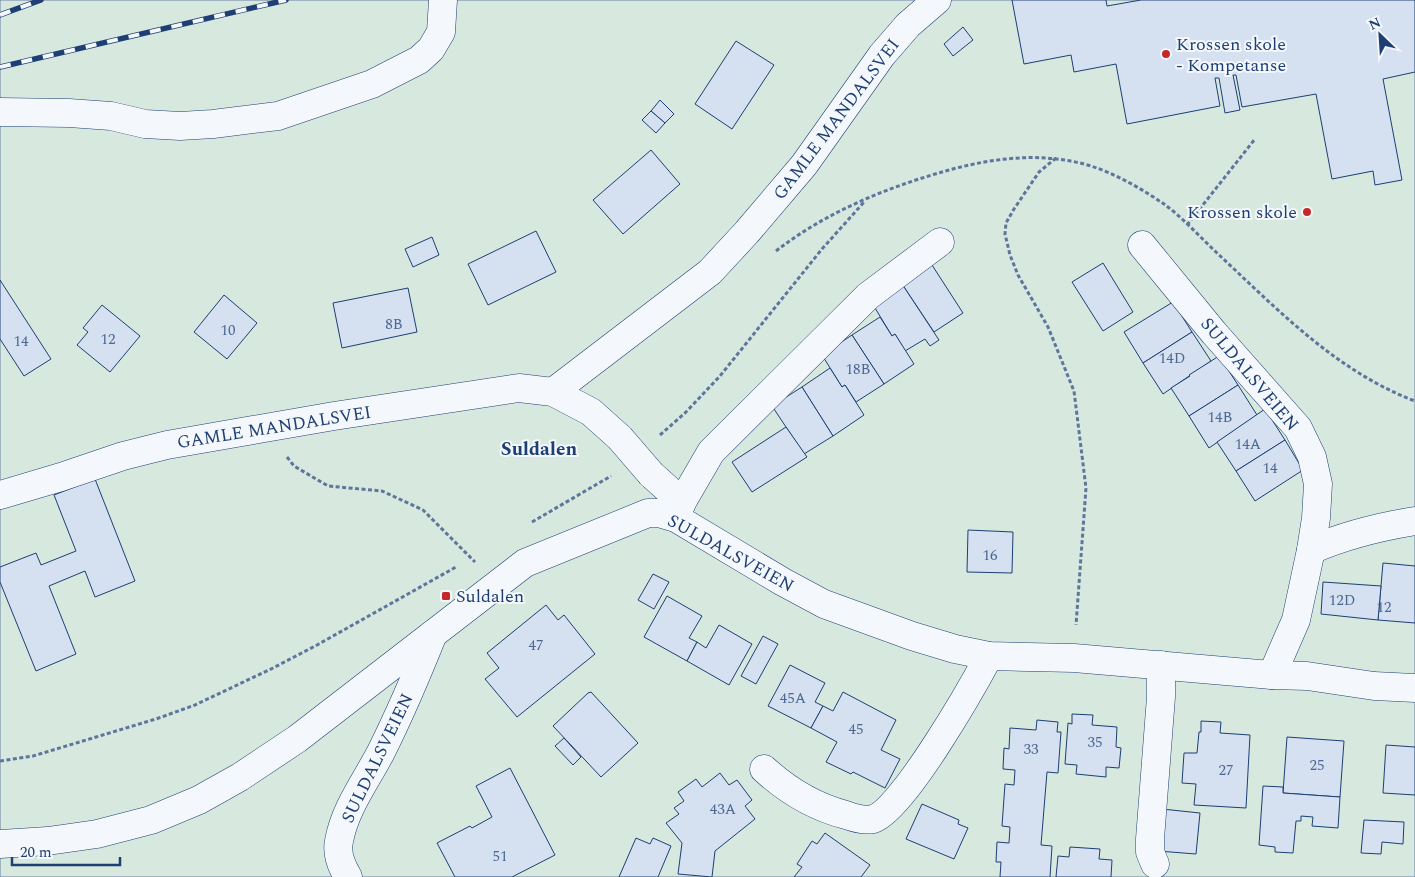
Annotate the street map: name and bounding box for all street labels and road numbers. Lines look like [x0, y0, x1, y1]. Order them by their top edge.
street label: GAMLE MANDALSVEI [766, 33, 906, 206]
street label: SULDALSVEIEN [1194, 311, 1305, 437]
street label: GAMLE MANDALSVEI [175, 399, 373, 456]
street label: SULDALSVEIEN [662, 507, 799, 600]
street label: SULDALSVEIEN [334, 689, 421, 828]

